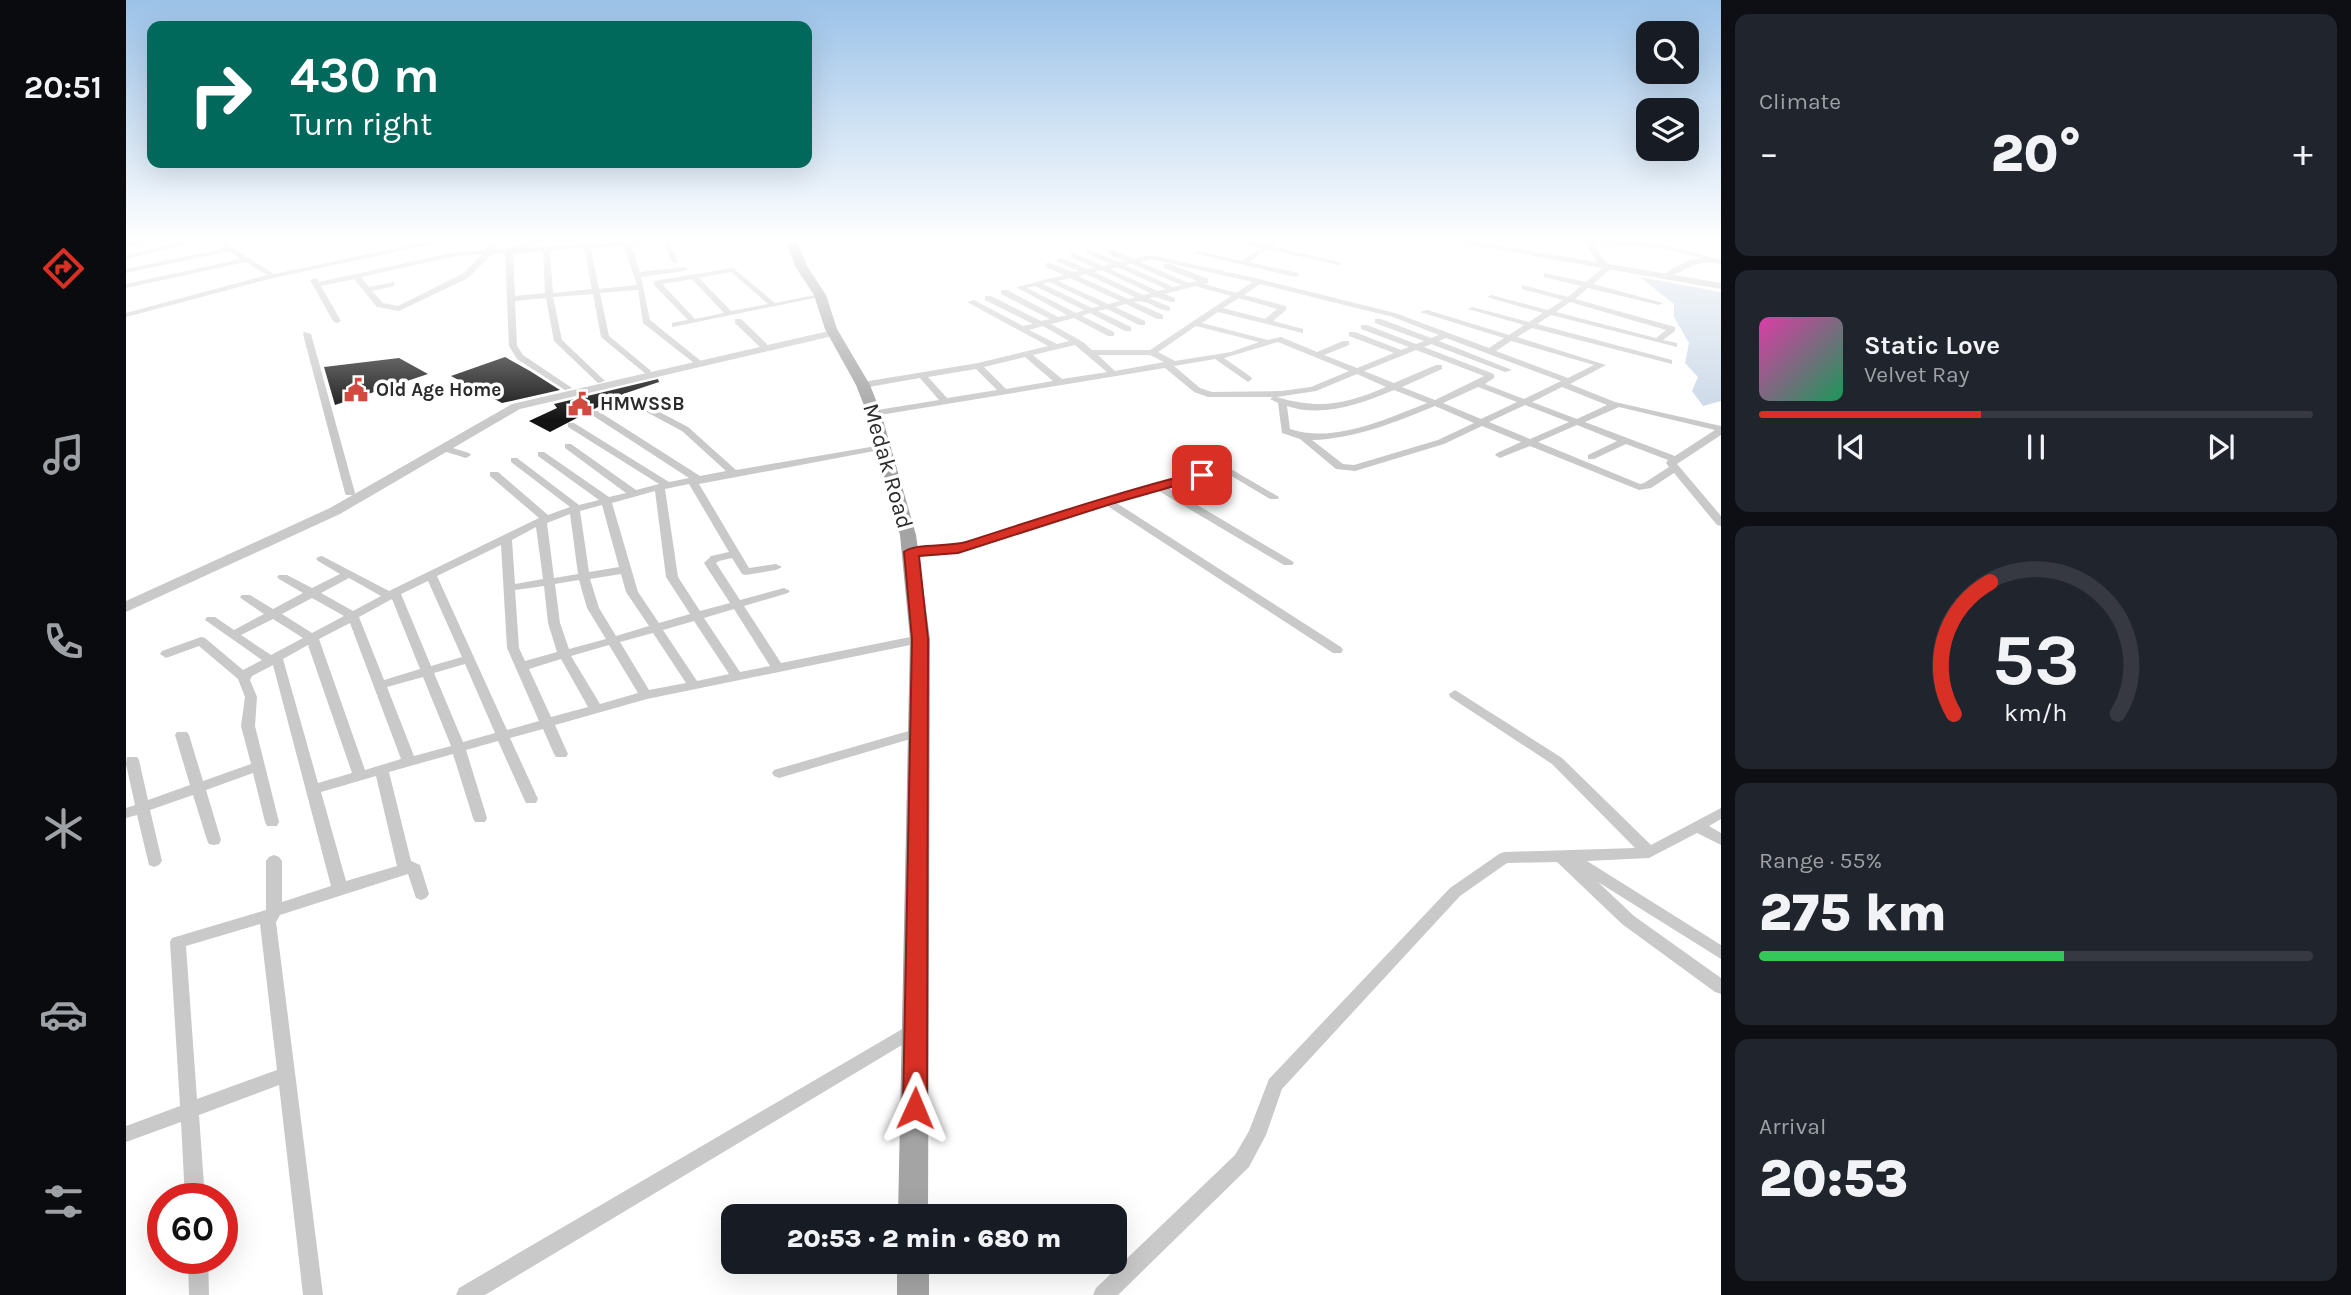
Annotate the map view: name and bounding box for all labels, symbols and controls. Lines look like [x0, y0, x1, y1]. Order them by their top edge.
map controls [1636, 21, 1699, 161]
button: search [1636, 21, 1699, 84]
text: 430 m [290, 47, 440, 104]
icon: right [175, 49, 266, 140]
text: 20:51 [24, 69, 102, 106]
text: Climate [1759, 88, 1841, 115]
button: layers [1636, 98, 1699, 161]
text: Turn right [290, 106, 432, 143]
text: 20° [1991, 123, 2081, 184]
text: − [1759, 131, 1779, 176]
text: + [2293, 131, 2313, 176]
icon: directions [39, 244, 88, 293]
text: Static Love [1864, 330, 2000, 361]
text: Velvet Ray [1864, 361, 1969, 388]
public building icon: Old Age Home [342, 376, 370, 404]
place label: Old Age Home [376, 379, 501, 401]
public building icon: HMWSSB [566, 390, 594, 418]
place label: HMWSSB [600, 393, 685, 415]
street label: Medak Road [857, 400, 919, 532]
icon: previous [1832, 428, 1870, 466]
icon: pause [2017, 428, 2055, 466]
icon: next [2202, 428, 2240, 466]
icon: music [39, 430, 88, 479]
pin [1172, 445, 1232, 505]
icon: arrive [1183, 456, 1221, 494]
icon: phone [39, 617, 88, 666]
text: 53 [1992, 617, 2080, 702]
text: km/h [2004, 697, 2068, 726]
icon: climate [39, 804, 88, 853]
text: Range · 55% [1759, 847, 1882, 874]
text: 275 km [1759, 882, 1947, 943]
icon: car [39, 990, 88, 1039]
position arrow [878, 1071, 952, 1145]
text: Arrival [1759, 1113, 1826, 1140]
text: 20:53 [1759, 1148, 1908, 1209]
icon: filters [39, 1177, 88, 1226]
speed limit sign: 60 [147, 1183, 238, 1274]
text: 20:53 · 2 min · 680 m [787, 1223, 1061, 1254]

